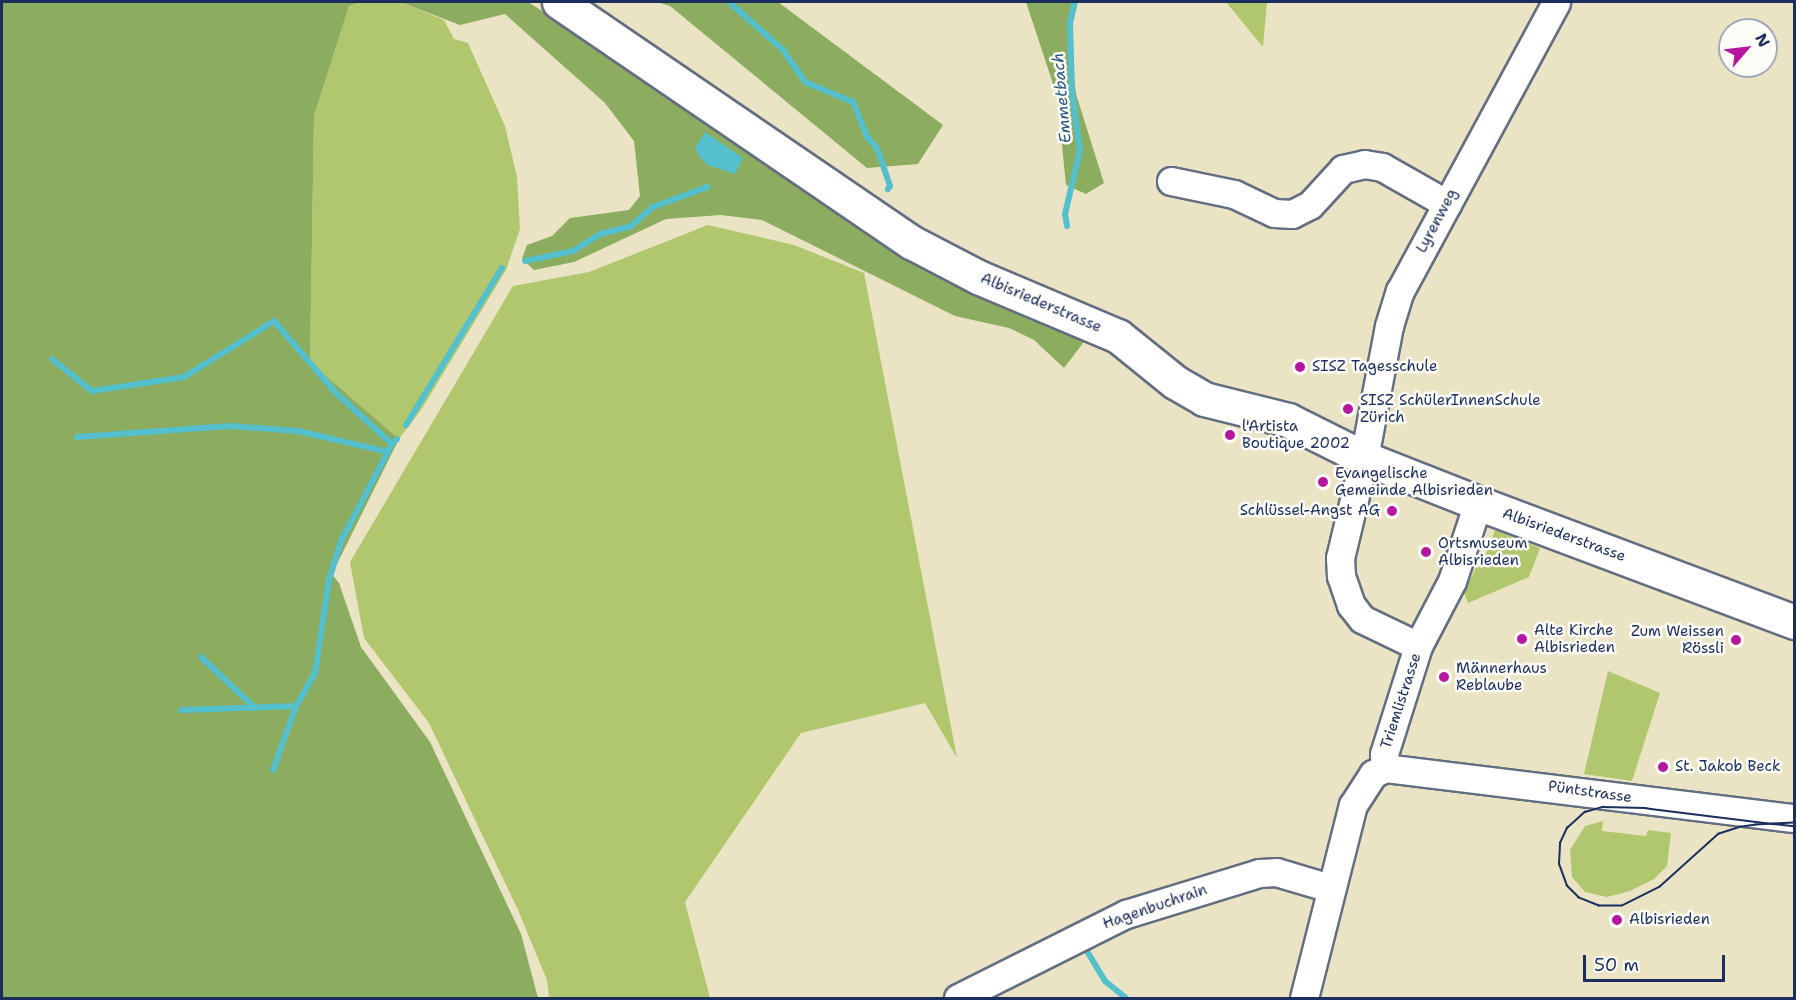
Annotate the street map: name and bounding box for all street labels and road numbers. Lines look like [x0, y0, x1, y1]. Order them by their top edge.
street label: Lyrenweg [1413, 186, 1461, 256]
street label: Albisriederstrasse [978, 269, 1104, 337]
street label: Albisriederstrasse [1500, 504, 1628, 566]
street label: Triemlistrasse [1377, 651, 1425, 751]
street label: Püntstrasse [1547, 777, 1633, 807]
street label: Hagenbuchrain [1101, 881, 1209, 933]

